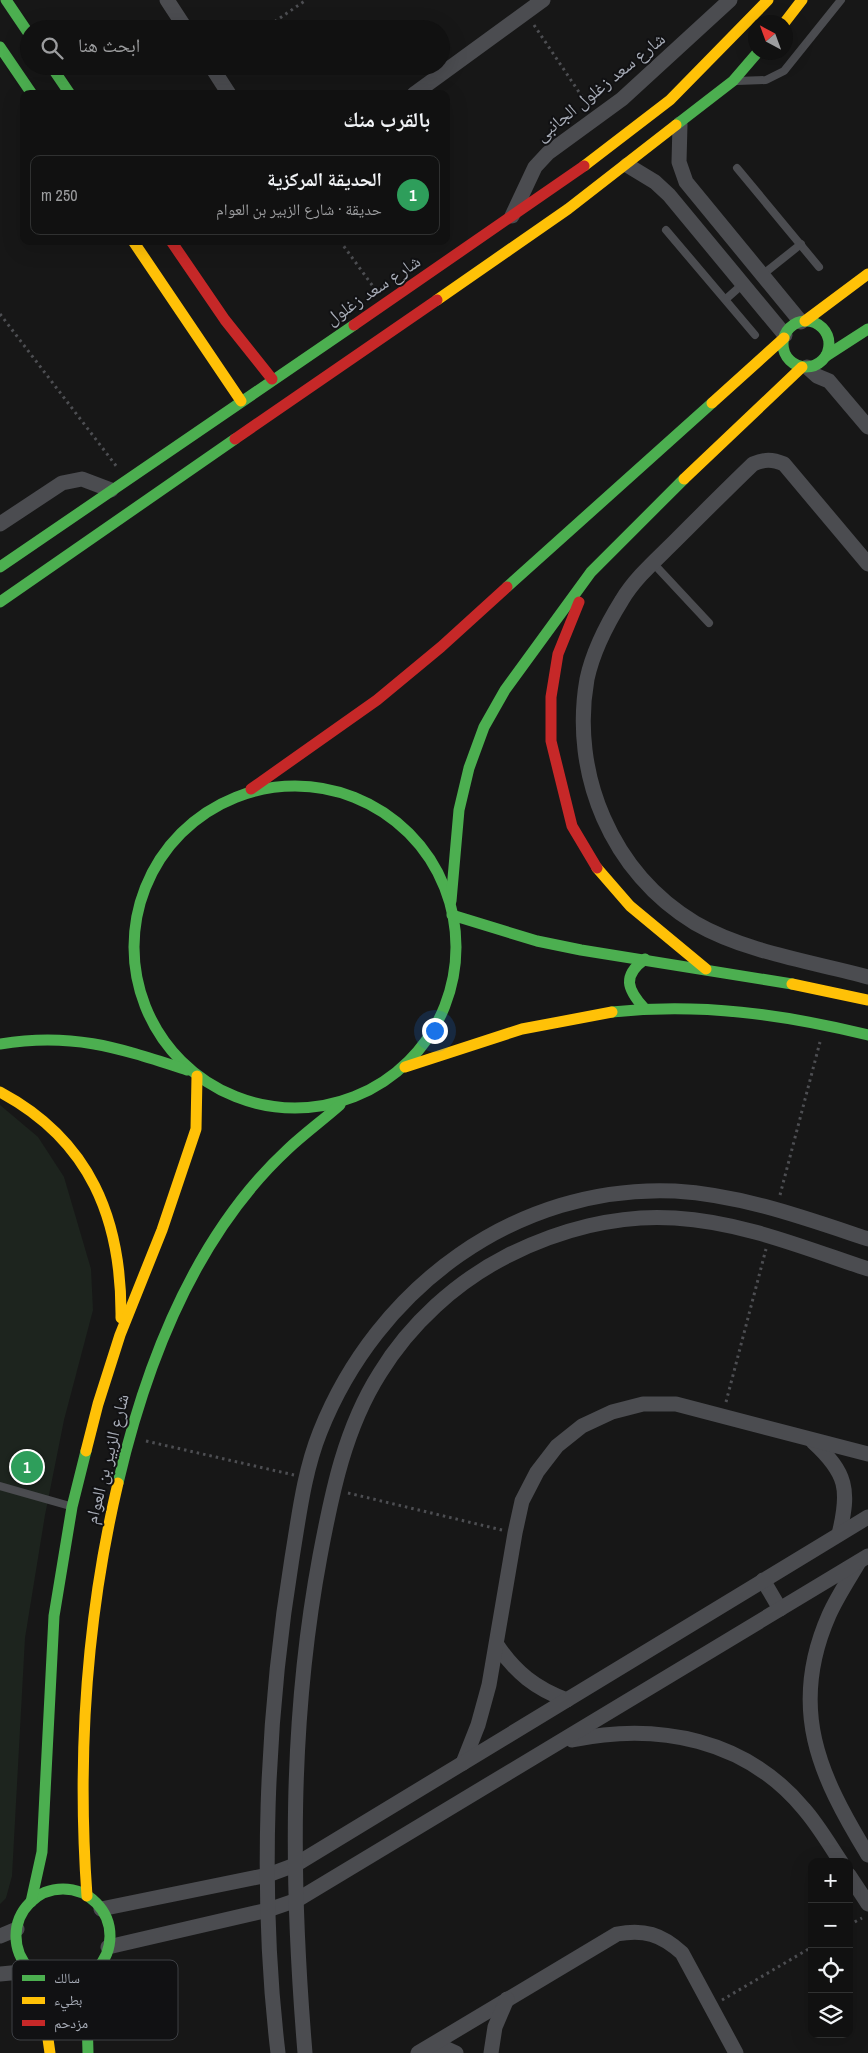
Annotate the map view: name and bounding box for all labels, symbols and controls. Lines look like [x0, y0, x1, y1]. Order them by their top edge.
north arrow [748, 15, 793, 60]
search box [20, 20, 450, 75]
street label: شارع سعد زغلول الجانبى [529, 26, 670, 147]
text: ابحث هنا [78, 32, 140, 58]
icon: search [38, 34, 66, 62]
text: بالقرب منك [343, 105, 430, 134]
text: الحديقة المركزية [267, 166, 382, 192]
text: 250 m [41, 184, 77, 206]
text: 1 [409, 184, 417, 206]
text: حديقة · شارع الزبير بن العوام [216, 198, 382, 220]
street label: شارع سعد زغلول [320, 249, 425, 331]
your location [422, 1018, 448, 1044]
street label: شارع الزبير بن العوام [78, 1391, 135, 1527]
pin: 1 [11, 1448, 43, 1486]
map controls [808, 1858, 853, 2038]
button: + [808, 1858, 853, 1903]
button: − [808, 1903, 853, 1948]
button: locate [808, 1948, 853, 1993]
legend [12, 1960, 178, 2040]
text: سالك [54, 1969, 80, 1987]
text: بطيء [54, 1991, 83, 2012]
button: layers [808, 1993, 853, 2038]
text: مزدحم [54, 2014, 88, 2033]

